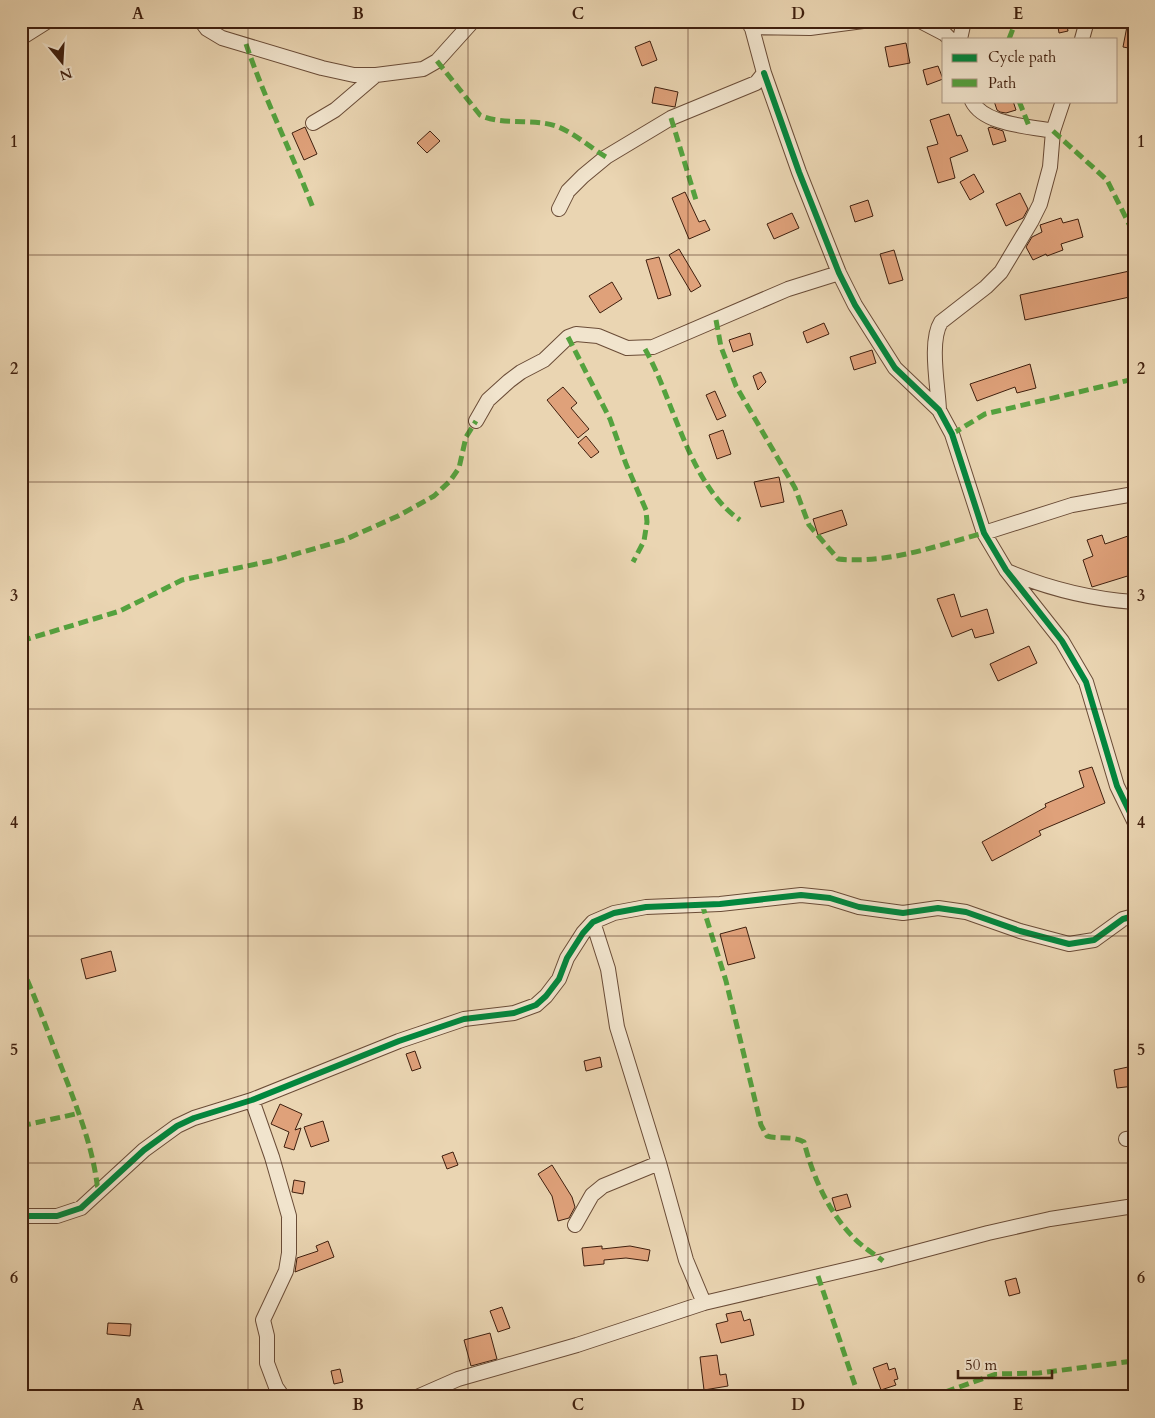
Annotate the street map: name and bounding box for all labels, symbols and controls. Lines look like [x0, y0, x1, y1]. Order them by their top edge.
text: A [132, 3, 144, 25]
text: B [352, 3, 364, 25]
text: C [572, 3, 584, 25]
text: D [791, 3, 805, 25]
text: E [1013, 3, 1023, 25]
north arrow [38, 38, 88, 88]
legend [942, 38, 1118, 102]
text: Cycle path [988, 47, 1057, 67]
text: N [57, 63, 75, 85]
text: Path [988, 73, 1017, 93]
text: 1 [10, 131, 18, 153]
text: 1 [1137, 131, 1145, 153]
text: 2 [10, 358, 18, 380]
text: 2 [1137, 358, 1145, 380]
text: 3 [10, 585, 18, 607]
text: 3 [1137, 585, 1145, 607]
text: 4 [10, 812, 18, 834]
text: 4 [1137, 812, 1145, 834]
text: 5 [10, 1039, 18, 1061]
text: 5 [1137, 1039, 1145, 1061]
text: 6 [10, 1267, 18, 1289]
text: 6 [1137, 1267, 1145, 1289]
scale bar [958, 1348, 1051, 1380]
text: 50 m [965, 1355, 997, 1375]
text: A [132, 1394, 144, 1416]
text: B [352, 1394, 364, 1416]
text: C [572, 1394, 584, 1416]
text: D [791, 1394, 805, 1416]
text: E [1013, 1394, 1023, 1416]

